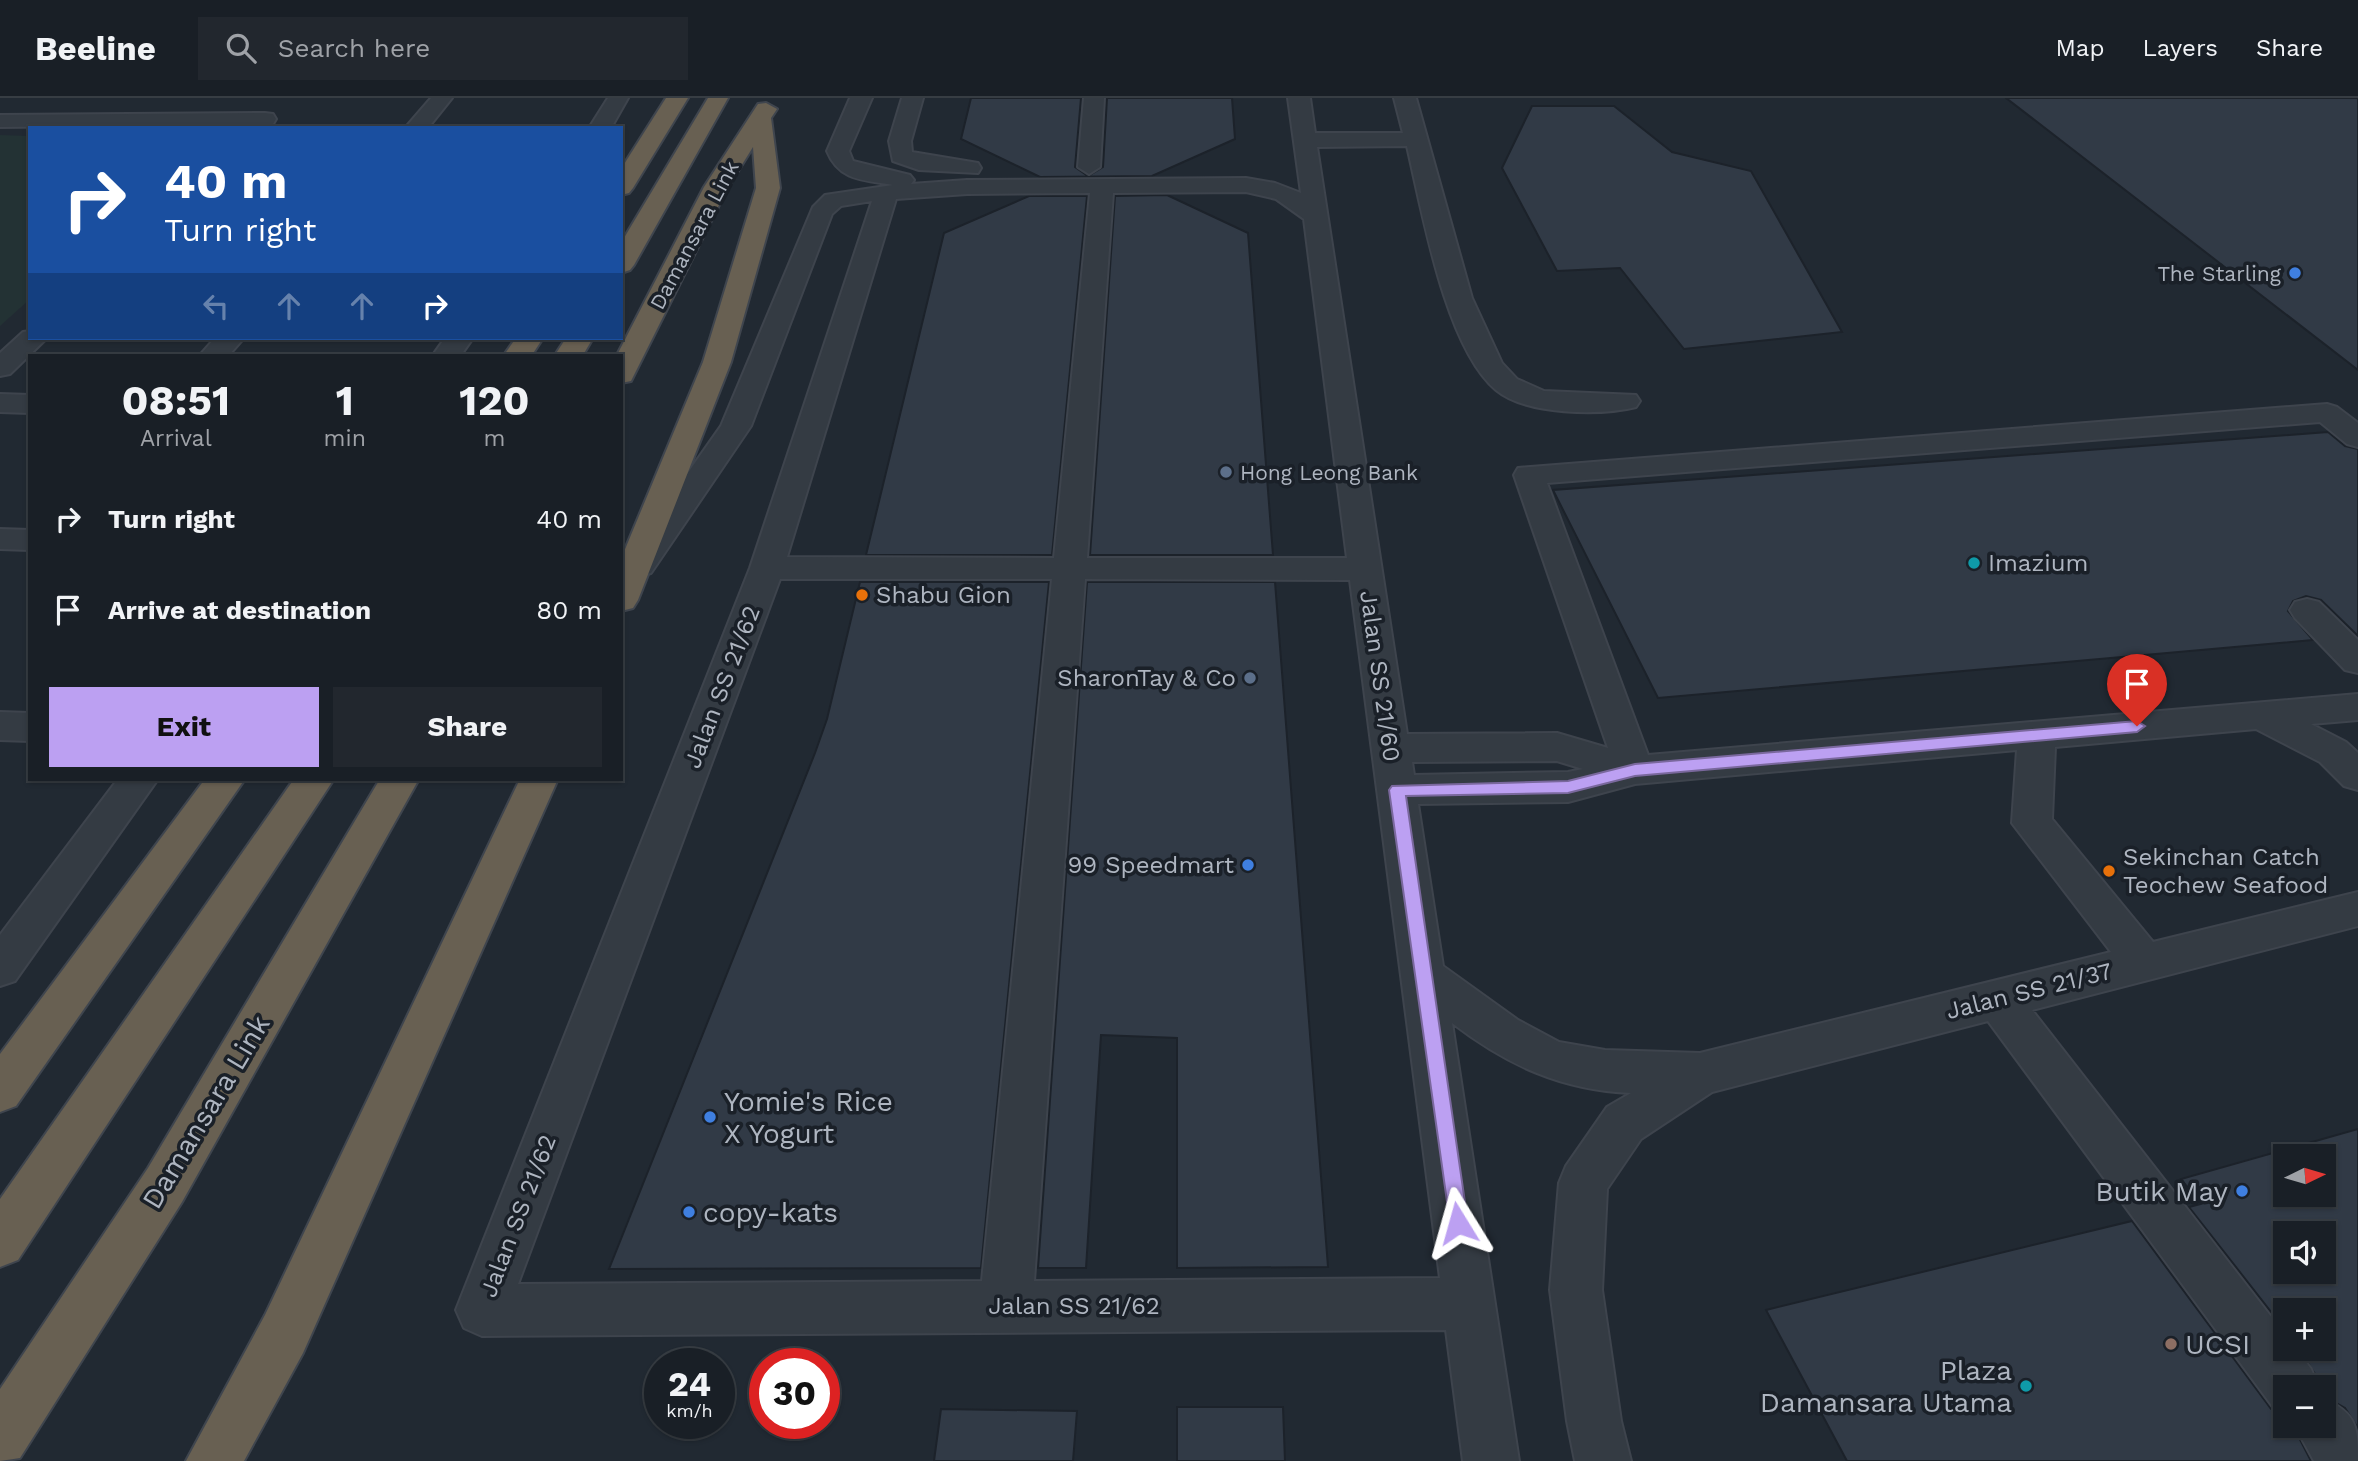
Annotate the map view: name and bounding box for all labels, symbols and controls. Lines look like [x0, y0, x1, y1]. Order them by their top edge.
search box [198, 17, 688, 80]
text: Beeline [35, 29, 156, 68]
icon: search [222, 29, 260, 67]
text: Search here [278, 33, 430, 63]
text: Map [2056, 34, 2104, 62]
text: Layers [2142, 34, 2218, 62]
text: Share [2256, 34, 2323, 62]
text: 40 m [164, 152, 287, 210]
icon: right [49, 154, 140, 245]
street label: Damansara Link [644, 156, 744, 314]
text: Turn right [164, 211, 316, 249]
place label: The Starling [2158, 261, 2282, 286]
marker: The Starling [2287, 265, 2303, 281]
icon: left [197, 287, 235, 325]
icon: ahead [270, 287, 308, 325]
icon: ahead [343, 287, 381, 325]
icon: right [416, 287, 454, 325]
text: 08:51 [121, 376, 230, 425]
text: 1 [336, 376, 354, 425]
text: 120 [459, 376, 530, 425]
text: Arrival [140, 425, 212, 452]
text: min [324, 425, 366, 452]
text: m [483, 425, 505, 452]
place label: Hong Leong Bank [1240, 460, 1418, 485]
marker: Hong Leong Bank [1218, 464, 1234, 480]
icon: right [49, 500, 87, 538]
text: Turn right [108, 504, 235, 534]
text: 40 m [536, 504, 602, 534]
place label: Imazium [1988, 549, 2088, 577]
marker: Imazium [1966, 555, 1982, 571]
place label: Shabu Gion [876, 581, 1011, 609]
marker: Shabu Gion [854, 587, 870, 603]
street label: Jalan SS 21/60 [1354, 589, 1406, 763]
icon: arrive [49, 591, 87, 629]
text: Arrive at destination [108, 595, 371, 625]
text: 80 m [536, 595, 602, 625]
street label: Jalan SS 21/62 [678, 602, 766, 772]
pin [2107, 654, 2167, 726]
place label: SharonTay & Co [1057, 664, 1236, 692]
icon: arrive [2118, 665, 2156, 703]
marker: SharonTay & Co [1242, 670, 1258, 686]
button: Exit [49, 687, 319, 767]
button: Share [333, 687, 602, 767]
place label: Sekinchan Catch Teochew Seafood [2123, 843, 2328, 899]
place label: 99 Speedmart [1068, 851, 1234, 879]
marker: 99 Speedmart [1240, 857, 1256, 873]
marker: Sekinchan Catch Teochew Seafood [2101, 863, 2117, 879]
street label: Jalan SS 21/37 [1943, 957, 2115, 1025]
street label: Damansara Link [135, 1009, 277, 1215]
place label: Yomie's Rice X Yogurt [724, 1085, 893, 1150]
marker: Yomie's Rice X Yogurt [702, 1109, 718, 1125]
street label: Jalan SS 21/62 [474, 1131, 562, 1301]
north arrow [2273, 1144, 2336, 1208]
map controls [2273, 1144, 2336, 1438]
place label: Butik May [2095, 1175, 2229, 1208]
marker: Butik May [2234, 1183, 2250, 1199]
position arrow [1421, 1186, 1495, 1260]
place label: copy-kats [703, 1196, 838, 1229]
marker: copy-kats [681, 1204, 697, 1220]
button: sound [2273, 1221, 2336, 1284]
street label: Jalan SS 21/62 [988, 1292, 1160, 1320]
button: + [2273, 1298, 2336, 1361]
place label: UCSI [2185, 1328, 2250, 1361]
marker: UCSI [2163, 1336, 2179, 1352]
speed limit sign: 30 [749, 1348, 840, 1439]
place label: Plaza Damansara Utama [1760, 1354, 2012, 1419]
text: 24 [668, 1363, 711, 1405]
button: − [2273, 1375, 2336, 1438]
marker: Plaza Damansara Utama [2018, 1378, 2034, 1394]
text: km/h [666, 1400, 713, 1421]

